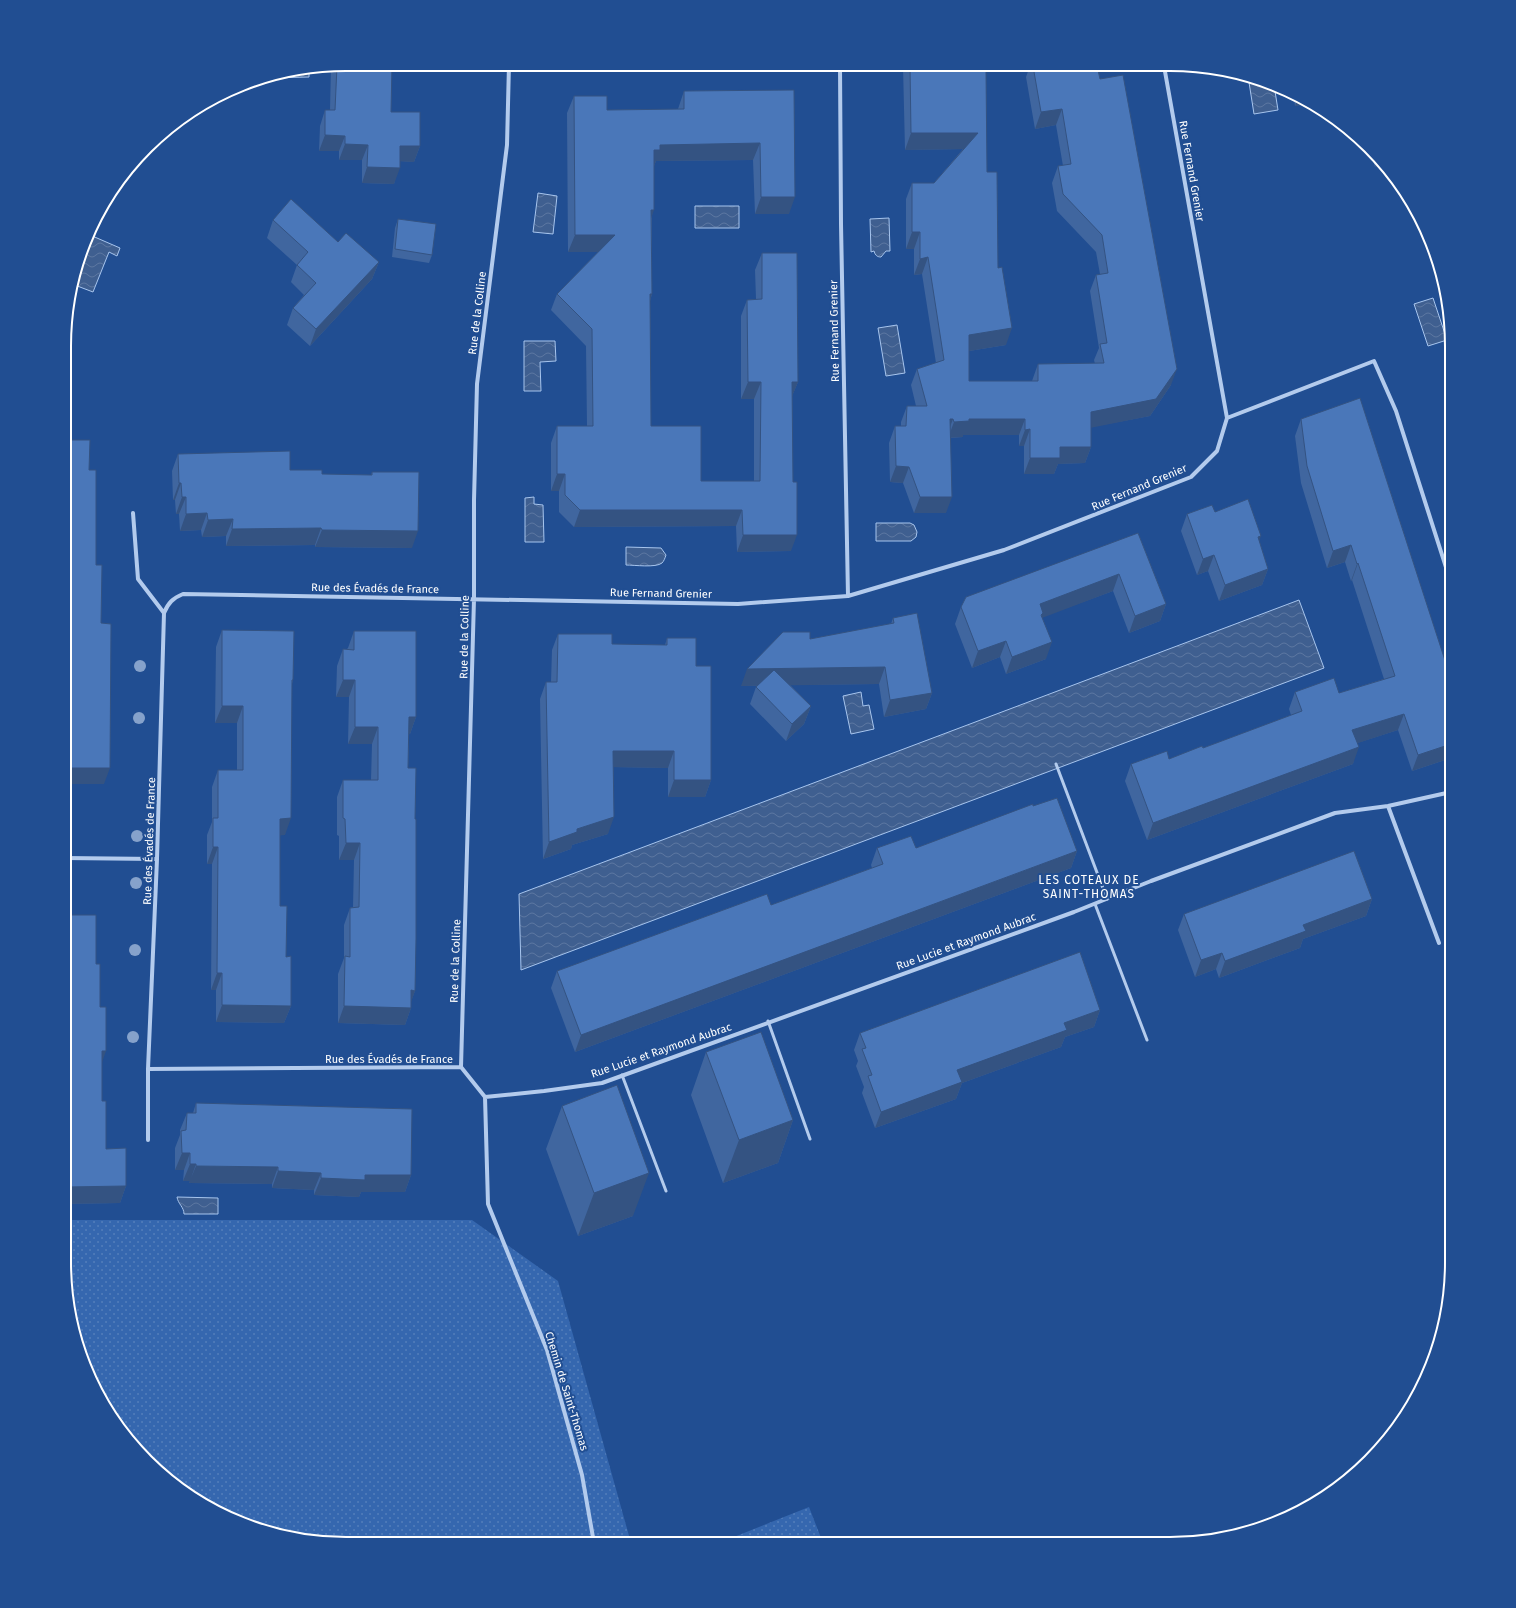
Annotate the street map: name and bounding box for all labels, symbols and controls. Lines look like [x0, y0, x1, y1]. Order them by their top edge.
street label: Rue Fernand Grenier [1176, 120, 1207, 223]
street label: Rue de la Colline [466, 271, 489, 355]
street label: Rue Fernand Grenier [827, 279, 842, 382]
street label: Rue Fernand Grenier [1090, 461, 1189, 513]
street label: Rue des Évadés de France [311, 580, 439, 596]
street label: Rue Fernand Grenier [610, 586, 713, 601]
street label: Rue de la Colline [457, 595, 472, 679]
street label: Rue des Évadés de France [140, 777, 158, 905]
district label: LES COTEAUX DE SAINT-THOMAS [1038, 873, 1140, 901]
street label: Rue Lucie et Raymond Aubrac [895, 910, 1038, 973]
street label: Rue de la Colline [448, 919, 463, 1003]
street label: Rue Lucie et Raymond Aubrac [589, 1020, 733, 1081]
street label: Rue des Évadés de France [325, 1052, 453, 1066]
street label: Chemin de Saint-Thomas [542, 1330, 591, 1452]

